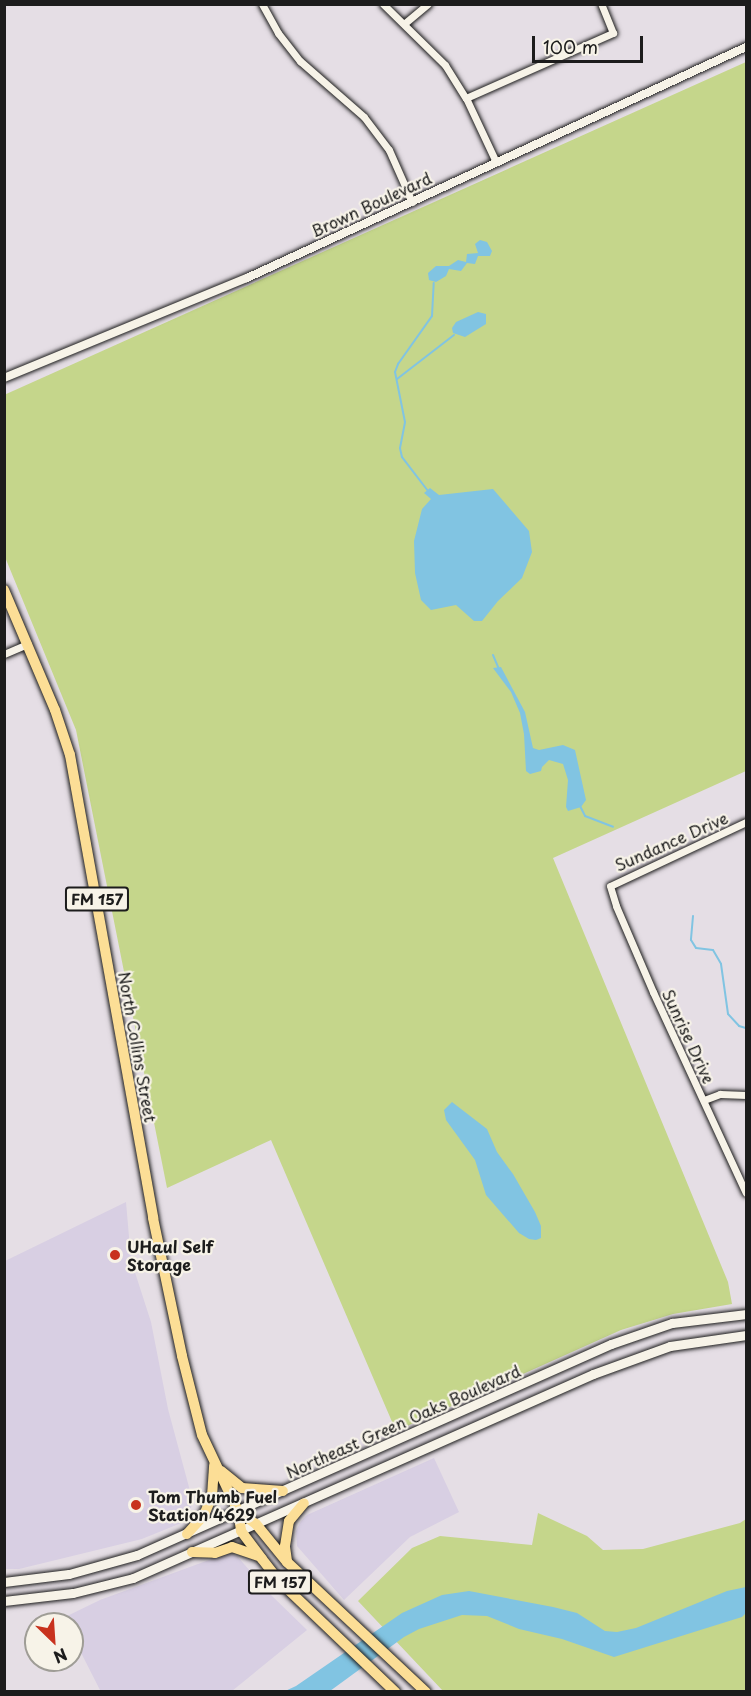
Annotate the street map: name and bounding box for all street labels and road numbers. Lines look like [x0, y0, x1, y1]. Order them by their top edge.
street label: Brown Boulevard [308, 168, 434, 240]
street label: Sundance Drive [611, 807, 731, 875]
road number: FM 157 [64, 887, 130, 911]
street label: North Collins Street [115, 970, 161, 1124]
street label: Sunrise Drive [659, 985, 719, 1087]
street label: Northeast Green Oaks Boulevard [282, 1360, 524, 1482]
road number: FM 157 [247, 1570, 313, 1594]

